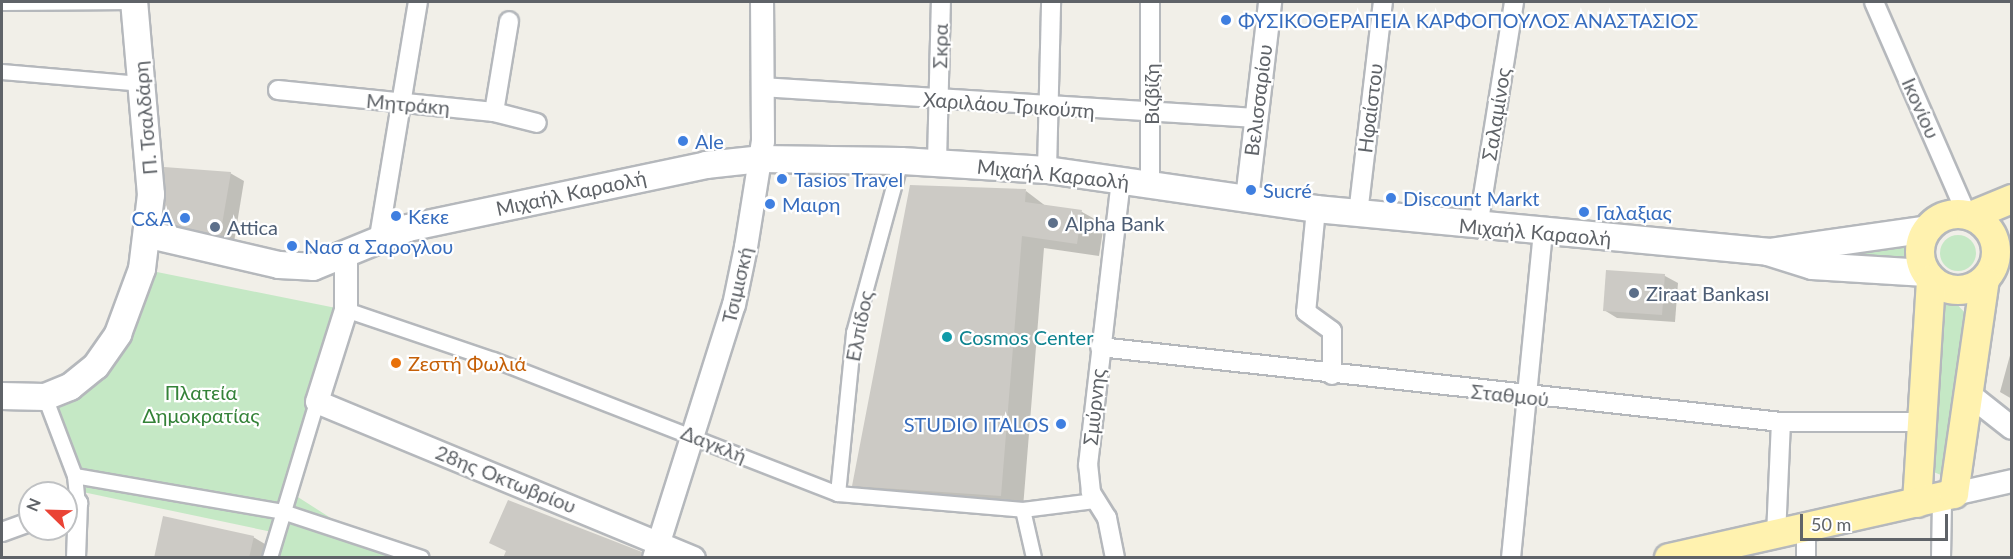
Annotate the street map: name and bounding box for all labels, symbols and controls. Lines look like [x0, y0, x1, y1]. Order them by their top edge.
place label: ΦΥΣΙΚΟΘΕΡΑΠΕΙΑ ΚΑΡΦΟΠΟΥΛΟΣ ΑΝΑΣΤΑΣΙΟΣ [1238, 8, 1699, 32]
marker: ΦΥΣΙΚΟΘΕΡΑΠΕΙΑ ΚΑΡΦΟΠΟΥΛΟΣ ΑΝΑΣΤΑΣΙΟΣ [1219, 13, 1233, 27]
street label: Σκρα [928, 23, 952, 69]
street label: Βελισσαρίου [1239, 43, 1277, 157]
street label: Π. Τσαλδάρη [128, 60, 162, 176]
street label: Ηφαίστου [1353, 62, 1387, 154]
street label: Βιζβίζη [1139, 63, 1163, 125]
street label: Σαλαμίνος [1477, 66, 1515, 162]
street label: Ικονίου [1897, 74, 1945, 142]
street label: Χαριλάου Τρικούπη [922, 87, 1096, 123]
street label: Μητράκη [365, 88, 451, 120]
place label: Ale [695, 129, 724, 153]
marker: Ale [676, 134, 690, 148]
street label: Μιχαήλ Καραολή [976, 154, 1130, 194]
street label: Μιχαήλ Καραολή [494, 165, 648, 221]
place label: Tasios Travel [794, 167, 904, 191]
marker: Tasios Travel [775, 172, 789, 186]
place label: Sucré [1263, 178, 1312, 202]
marker: Sucré [1244, 183, 1258, 197]
place label: Discount Markt [1403, 186, 1539, 210]
marker: Discount Markt [1384, 191, 1398, 205]
place label: Μαιρη [782, 192, 840, 216]
marker: Μαιρη [763, 197, 777, 211]
place label: Γαλαξιας [1596, 200, 1672, 224]
place label: Κεκε [408, 204, 449, 228]
marker: Γαλαξιας [1577, 205, 1591, 219]
place label: C&A [131, 206, 173, 230]
marker: Κεκε [389, 209, 403, 223]
marker: C&A [178, 211, 192, 225]
place label: Alpha Bank [1065, 211, 1165, 235]
street label: Μιχαήλ Καραολή [1458, 213, 1612, 251]
place label: Attica [227, 215, 278, 239]
marker: Alpha Bank [1046, 216, 1060, 230]
marker: Attica [208, 220, 222, 234]
place label: Νασ α Σαρογλου [304, 234, 453, 258]
marker: Νασ α Σαρογλου [285, 239, 299, 253]
street label: Τσιμισκή [717, 244, 757, 326]
place label: Ziraat Bankası [1646, 281, 1769, 305]
marker: Ziraat Bankası [1627, 286, 1641, 300]
street label: Ελπίδος [840, 289, 878, 363]
place label: Cosmos Center [959, 325, 1093, 349]
marker: Cosmos Center [940, 330, 954, 344]
place label: Ζεστή Φωλιά [408, 351, 526, 375]
marker: Ζεστή Φωλιά [389, 356, 403, 370]
street label: Σμύρνης [1078, 367, 1110, 447]
street label: Σταθμού [1470, 379, 1550, 411]
park label: Πλατεία Δημοκρατίας [142, 381, 260, 428]
place label: STUDIO ITALOS [904, 412, 1049, 436]
marker: STUDIO ITALOS [1054, 417, 1068, 431]
street label: Δαγκλή [678, 420, 750, 468]
street label: 28ης Οκτωβρίου [432, 440, 580, 518]
north arrow [18, 481, 78, 541]
text: N [22, 495, 44, 514]
scale bar [1803, 502, 1952, 540]
text: 50 m [1811, 513, 1851, 535]

